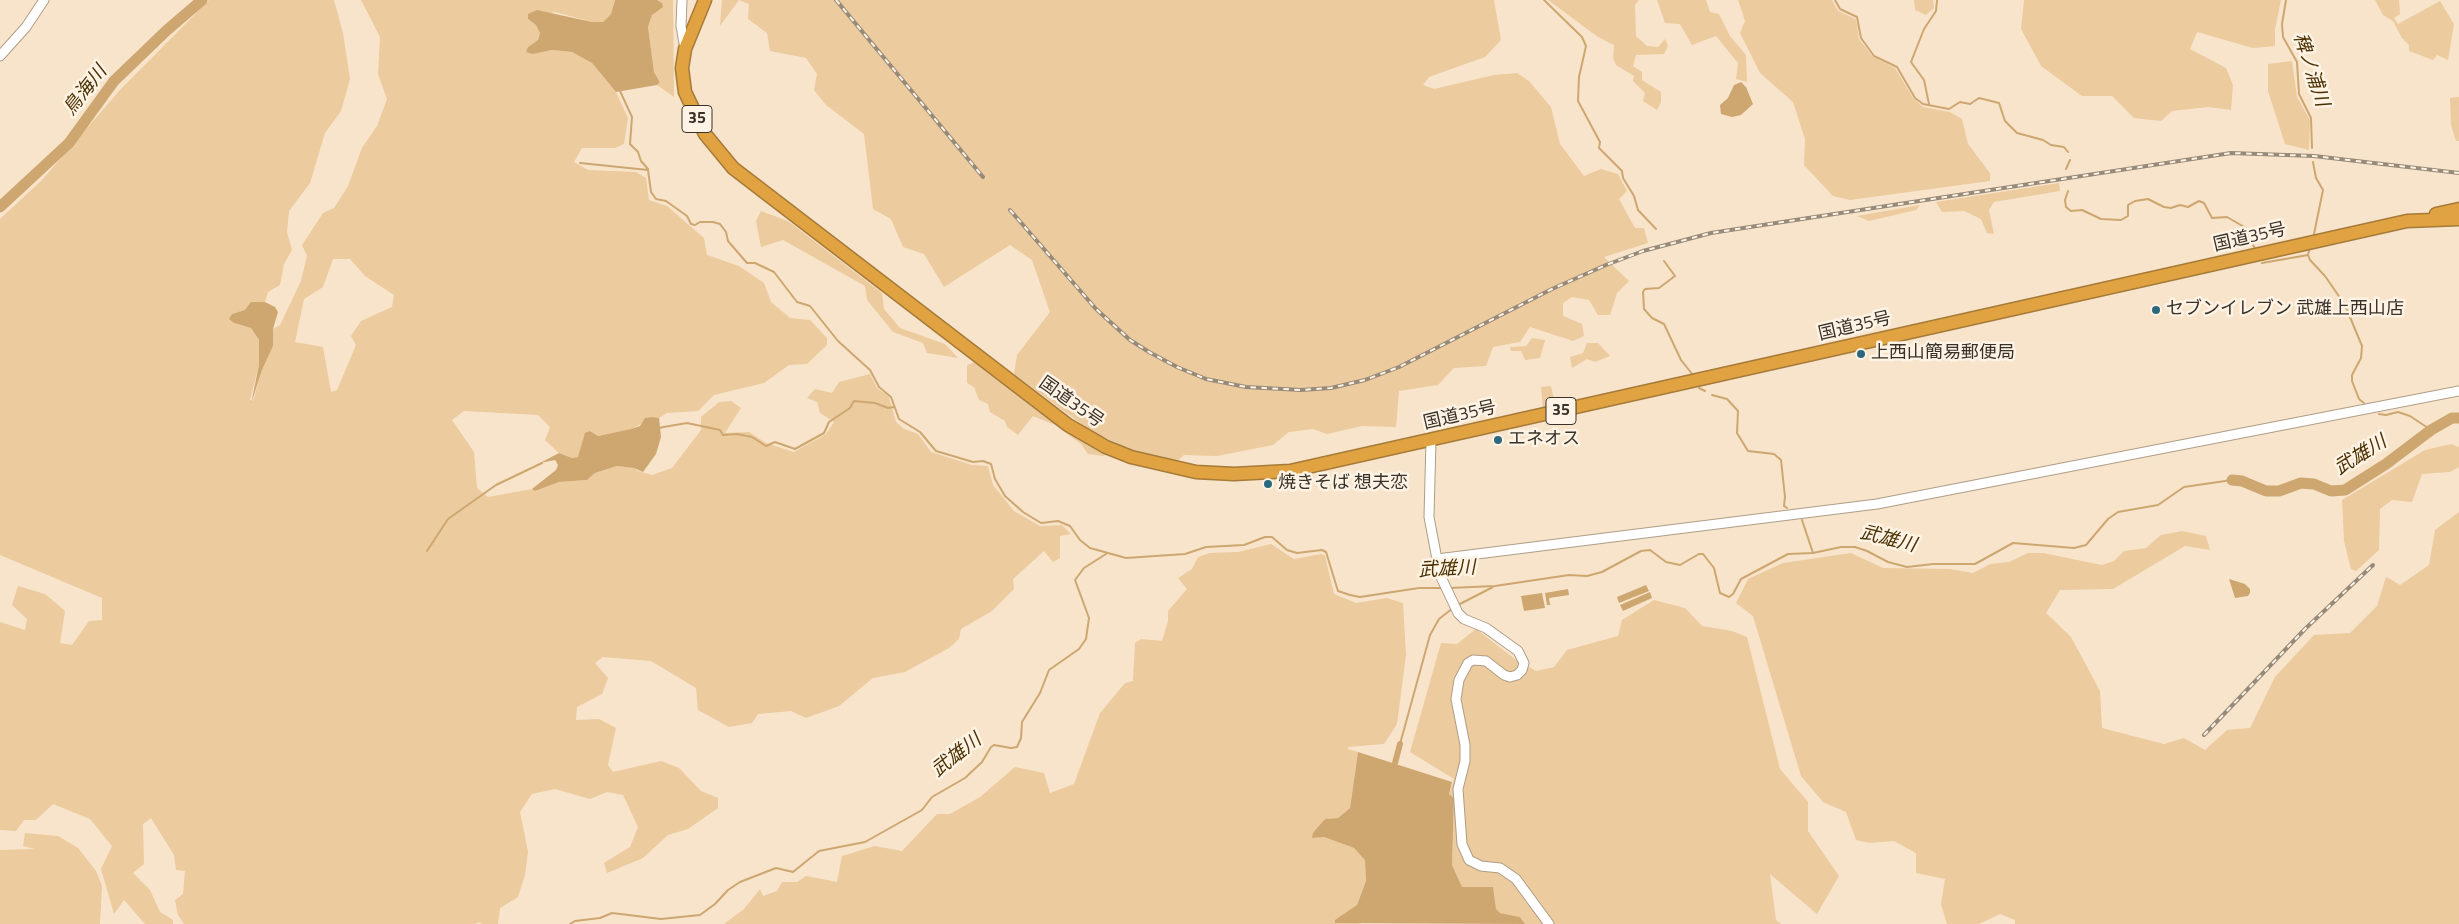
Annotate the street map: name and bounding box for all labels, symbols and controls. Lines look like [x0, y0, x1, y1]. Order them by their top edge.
water label: 稗ノ浦川 [2287, 30, 2333, 110]
water label: 鳥海川 [59, 62, 113, 120]
road number: 35 [682, 106, 712, 132]
street label: 国道35号 [2211, 219, 2289, 257]
place label: セブンイレブン 武雄上西山店 [2166, 299, 2404, 321]
marker: セブンイレブン 武雄上西山店 [2150, 304, 2162, 316]
street label: 国道35号 [1816, 308, 1894, 346]
place label: 上西山簡易郵便局 [1871, 343, 2015, 365]
marker: 上西山簡易郵便局 [1855, 348, 1867, 360]
street label: 国道35号 [1034, 373, 1108, 433]
street label: 国道35号 [1421, 397, 1499, 435]
road number: 35 [1546, 398, 1576, 424]
place label: エネオス [1508, 429, 1580, 451]
water label: 武雄川 [2331, 431, 2391, 481]
marker: エネオス [1492, 434, 1504, 446]
place label: 焼きそば 想夫恋 [1278, 473, 1408, 495]
marker: 焼きそば 想夫恋 [1262, 478, 1274, 490]
water label: 武雄川 [1858, 522, 1918, 558]
water label: 武雄川 [1418, 557, 1476, 583]
water label: 武雄川 [928, 729, 986, 783]

